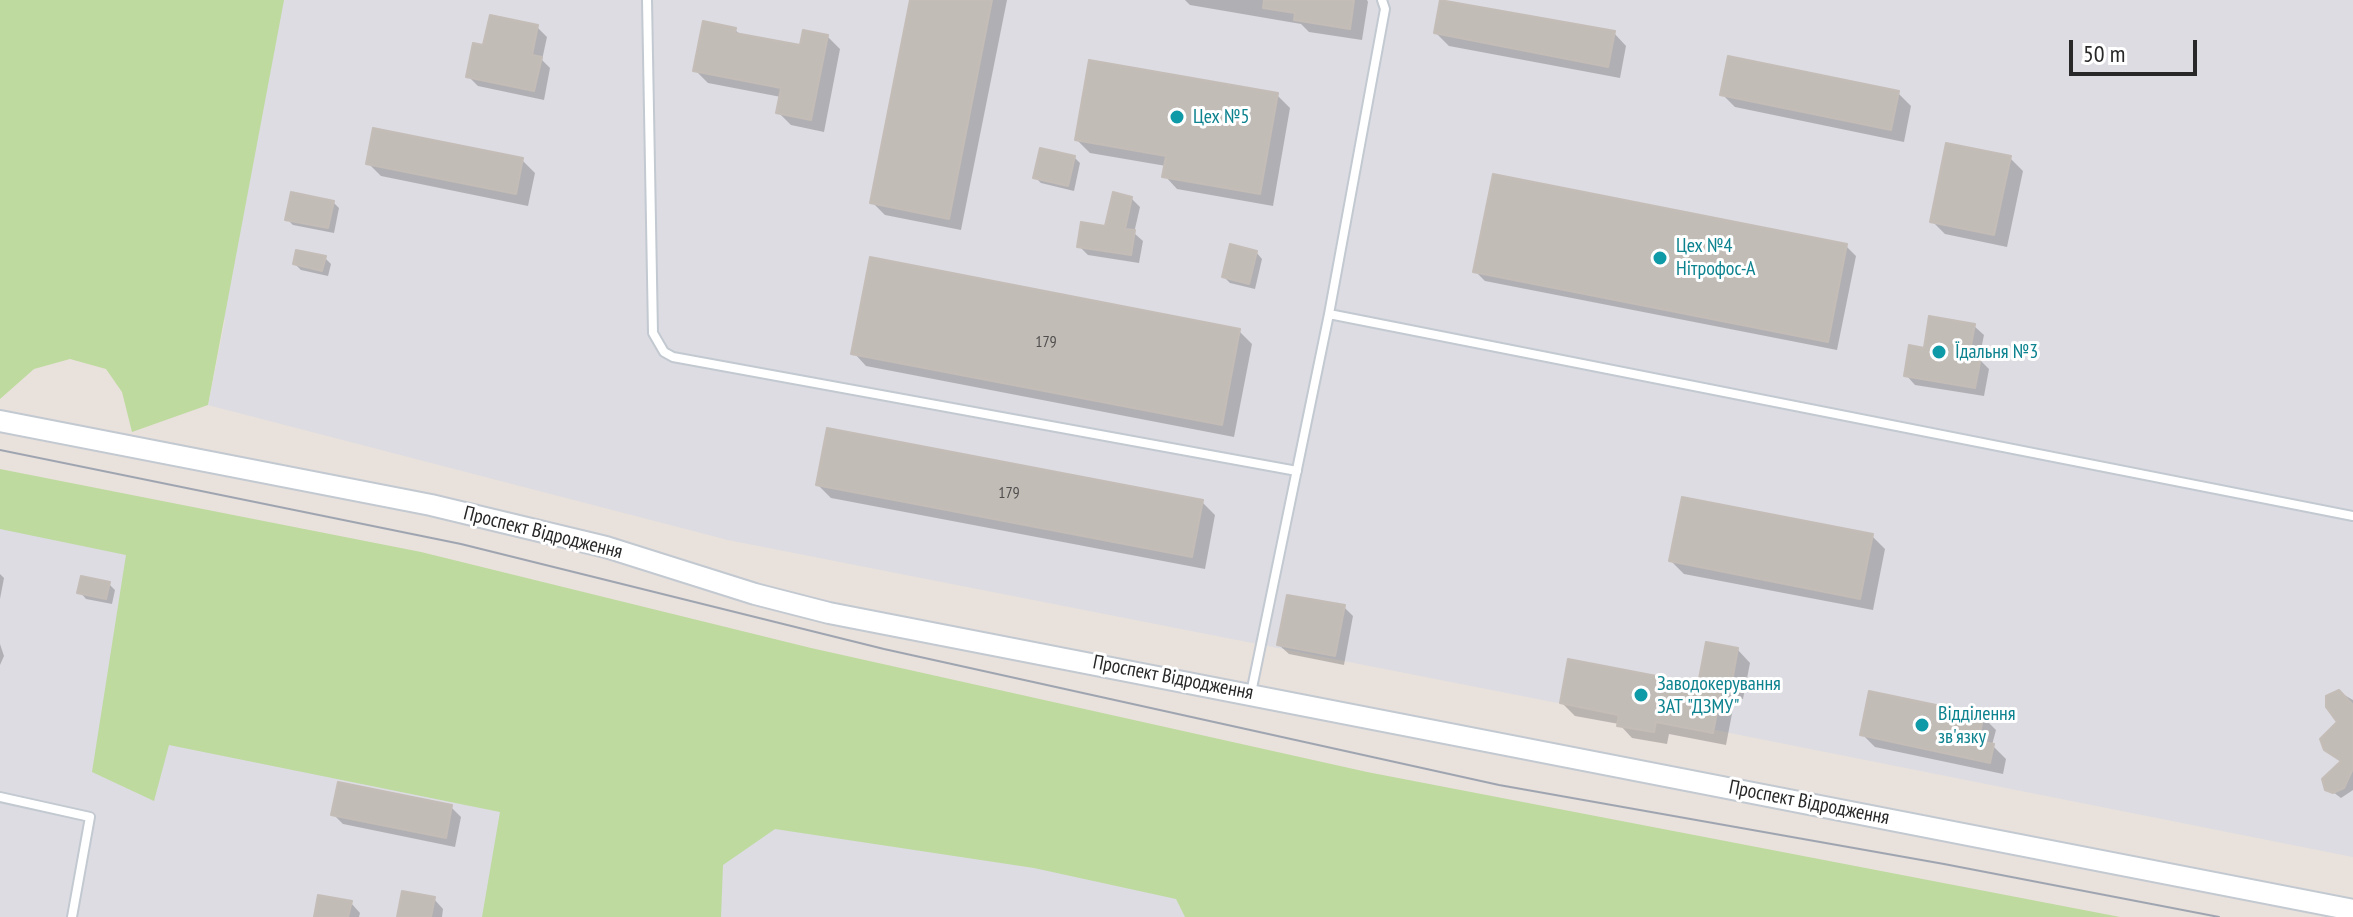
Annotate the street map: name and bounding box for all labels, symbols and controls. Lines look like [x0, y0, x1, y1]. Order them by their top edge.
scale bar [2073, 24, 2201, 74]
text: 50 m [2083, 38, 2125, 69]
place label: Цех №5 [1193, 105, 1250, 129]
marker: Цех №5 [1168, 108, 1186, 126]
place label: Цех №4 Нітрофос-А [1676, 234, 1755, 281]
marker: Цех №4 Нітрофос-А [1651, 249, 1669, 267]
house number: 179 [1035, 332, 1057, 352]
place label: Їдальня №3 [1955, 340, 2038, 364]
marker: Їдальня №3 [1930, 343, 1948, 361]
house number: 179 [998, 483, 1020, 503]
street label: Проспект Відродження [461, 502, 625, 564]
street label: Проспект Відродження [1091, 651, 1255, 705]
place label: Заводокерування ЗАТ "ДЗМУ" [1657, 672, 1781, 719]
marker: Заводокерування ЗАТ "ДЗМУ" [1632, 686, 1650, 704]
place label: Відділення зв'язку [1938, 702, 2016, 749]
marker: Відділення зв'язку [1913, 716, 1931, 734]
street label: Проспект Відродження [1727, 776, 1891, 830]

